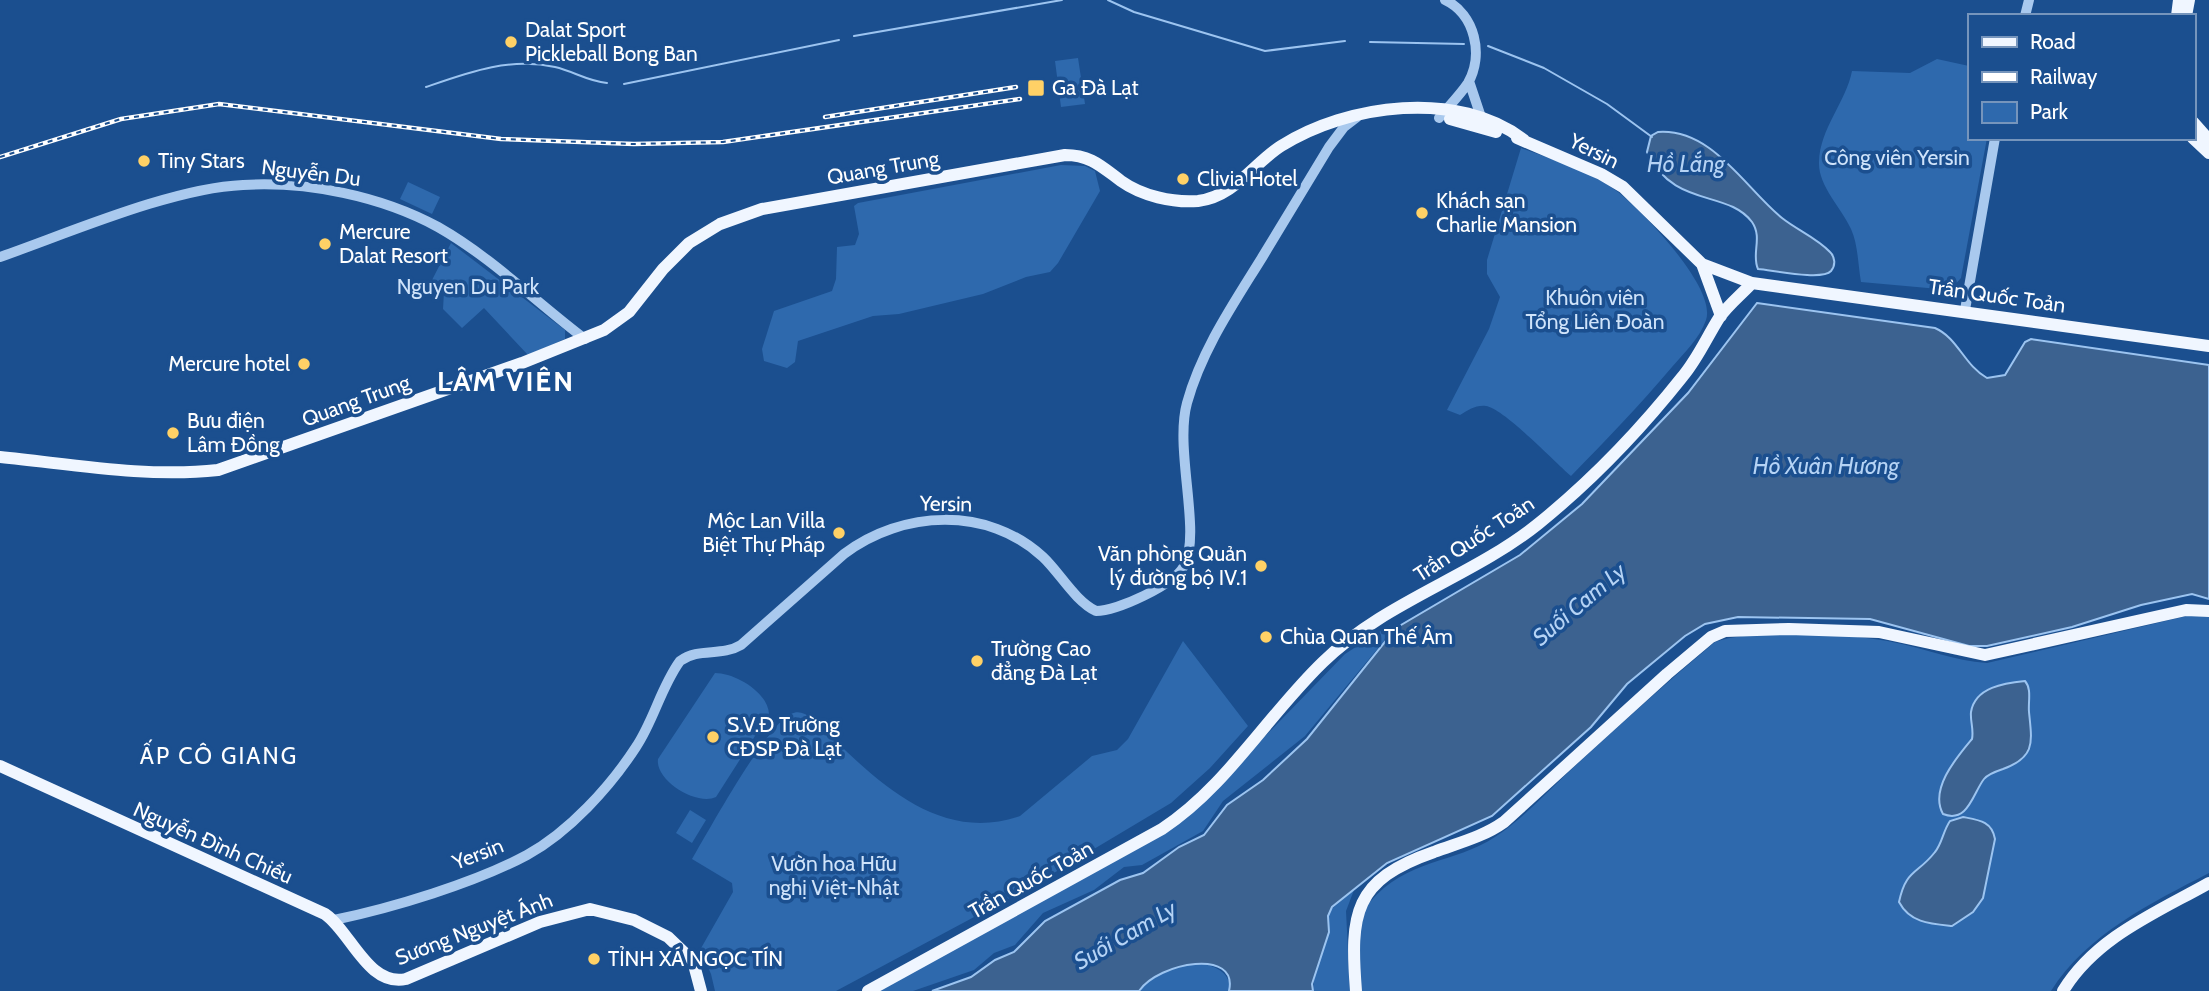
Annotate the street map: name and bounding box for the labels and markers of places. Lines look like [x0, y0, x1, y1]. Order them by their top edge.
place label: Dalat Sport Pickleball Bong Ban [525, 17, 698, 66]
marker: Dalat Sport Pickleball Bong Ban [503, 34, 519, 50]
place label: Ga Đà Lạt [1052, 75, 1139, 100]
marker: Ga Đà Lạt [1026, 78, 1046, 98]
place label: Tiny Stars [158, 148, 245, 173]
marker: Tiny Stars [136, 153, 152, 169]
place label: Clivia Hotel [1197, 166, 1298, 191]
marker: Clivia Hotel [1175, 171, 1191, 187]
place label: Khách sạn Charlie Mansion [1436, 188, 1577, 237]
marker: Khách sạn Charlie Mansion [1414, 205, 1430, 221]
place label: Mercure Dalat Resort [339, 219, 448, 268]
marker: Mercure Dalat Resort [317, 236, 333, 252]
place label: Mercure hotel [168, 351, 290, 376]
marker: Mercure hotel [296, 356, 312, 372]
place label: Bưu điện Lâm Đồng [187, 408, 280, 457]
marker: Bưu điện Lâm Đồng [165, 425, 181, 441]
place label: Mộc Lan Villa Biệt Thự Pháp [702, 508, 825, 557]
marker: Mộc Lan Villa Biệt Thự Pháp [831, 525, 847, 541]
place label: Văn phòng Quản lý đường bộ IV.1 [1098, 541, 1247, 590]
marker: Văn phòng Quản lý đường bộ IV.1 [1253, 558, 1269, 574]
place label: Chùa Quan Thế Âm [1280, 624, 1453, 649]
marker: Chùa Quan Thế Âm [1258, 629, 1274, 645]
place label: Trường Cao đẳng Đà Lạt [991, 636, 1097, 685]
marker: Trường Cao đẳng Đà Lạt [969, 653, 985, 669]
place label: S.V.Đ Trường CĐSP Đà Lạt [727, 712, 842, 761]
marker: S.V.Đ Trường CĐSP Đà Lạt [705, 729, 721, 745]
place label: TỈNH XÁ NGỌC TÍN [608, 946, 783, 971]
marker: TỈNH XÁ NGỌC TÍN [586, 951, 602, 967]

